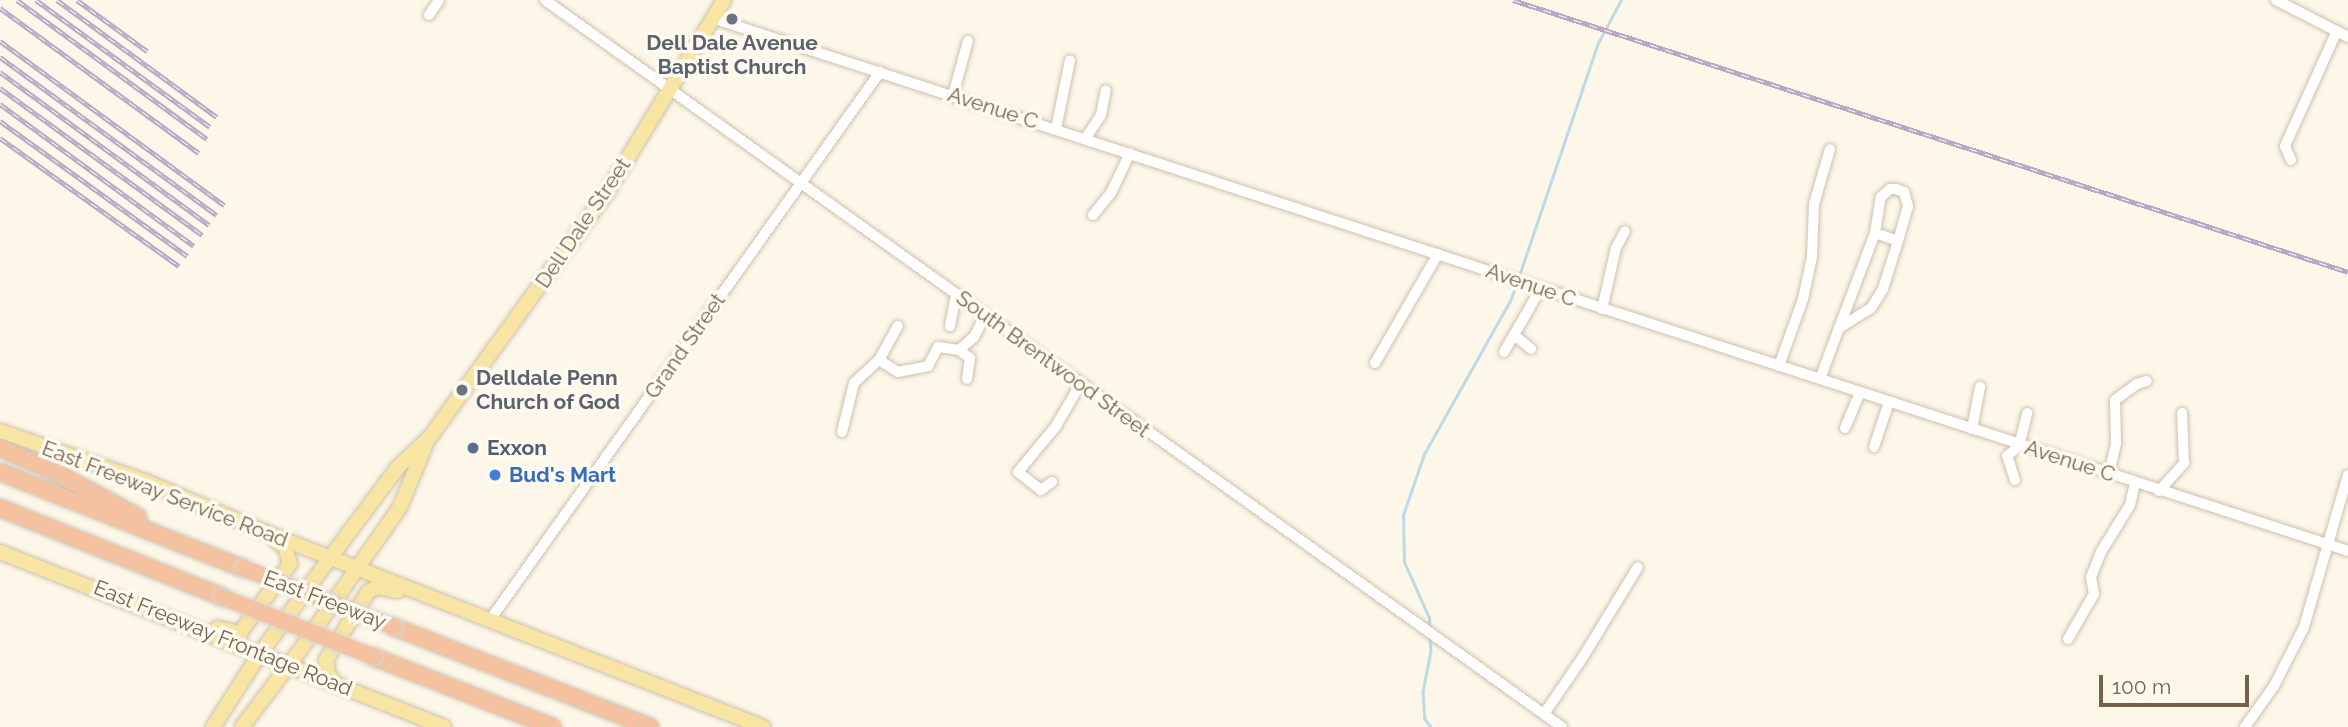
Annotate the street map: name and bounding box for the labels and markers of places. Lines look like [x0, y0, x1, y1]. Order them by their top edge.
marker: Dell Dale Avenue Baptist Church [724, 11, 740, 27]
place label: Dell Dale Avenue Baptist Church [646, 30, 818, 80]
place label: Delldale Penn Church of God [476, 365, 621, 415]
marker: Delldale Penn Church of God [454, 382, 470, 398]
place label: Exxon [487, 435, 547, 461]
marker: Exxon [465, 440, 481, 456]
place label: Bud's Mart [509, 462, 616, 488]
marker: Bud's Mart [487, 467, 503, 483]

